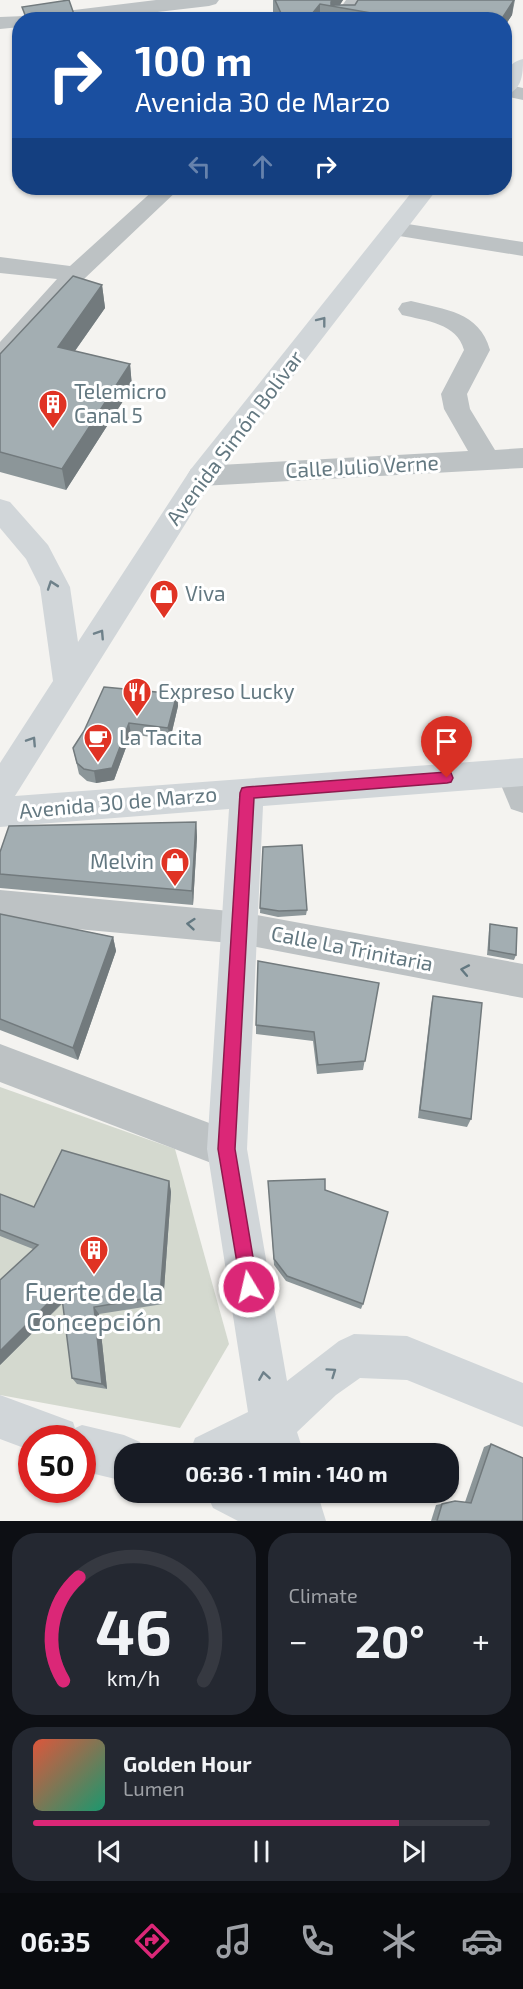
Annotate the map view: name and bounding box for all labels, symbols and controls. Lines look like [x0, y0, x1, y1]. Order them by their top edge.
text: 100 m [135, 34, 252, 84]
icon: right [36, 36, 114, 114]
text: Avenida 30 de Marzo [135, 85, 390, 117]
icon: left [183, 150, 216, 183]
icon: ahead [246, 150, 279, 183]
icon: right [309, 150, 342, 183]
one-way arrow [315, 317, 326, 328]
street label: Avenida Simón Bolívar [160, 344, 308, 529]
place label: Telemicro Canal 5 [74, 378, 167, 427]
building icon: Telemicro Canal 5 [37, 388, 69, 430]
street label: Calle Julio Verne [285, 449, 439, 482]
shop icon: Viva [148, 578, 180, 620]
one-way arrow [47, 580, 60, 590]
place label: Viva [185, 580, 226, 605]
one-way arrow [93, 630, 104, 641]
restaurant icon: Expreso Lucky [121, 676, 153, 718]
place label: Expreso Lucky [158, 678, 295, 703]
pin [421, 716, 472, 778]
cafe icon: La Tacita [82, 722, 114, 764]
place label: La Tacita [119, 724, 202, 749]
icon: arrive [430, 725, 463, 758]
one-way arrow [24, 737, 36, 747]
street label: Avenida 30 de Marzo [18, 780, 218, 823]
shop icon: Melvin [159, 846, 191, 888]
place label: Melvin [90, 848, 154, 873]
one-way arrow [186, 918, 195, 931]
street label: Calle La Trinitaria [269, 920, 435, 975]
one-way arrow [461, 964, 471, 977]
building icon: Fuerte de la Concepción [78, 1234, 110, 1276]
position arrow [217, 1255, 281, 1319]
place label: Fuerte de la Concepción [24, 1275, 164, 1336]
one-way arrow [326, 1368, 337, 1379]
one-way arrow [259, 1371, 271, 1381]
speed limit sign: 50 [18, 1425, 96, 1503]
text: 06:36 · 1 min · 140 m [185, 1460, 388, 1486]
text: Climate [289, 1583, 358, 1607]
text: 46 [95, 1593, 172, 1668]
text: 20° [355, 1613, 425, 1667]
text: − [289, 1620, 308, 1660]
text: + [472, 1620, 490, 1660]
text: km/h [107, 1665, 160, 1690]
text: Golden Hour [123, 1750, 252, 1776]
text: Lumen [123, 1776, 185, 1800]
icon: previous [93, 1835, 126, 1868]
icon: pause [245, 1835, 278, 1868]
icon: next [397, 1835, 430, 1868]
icon: directions [131, 1920, 173, 1962]
icon: music [213, 1920, 255, 1962]
icon: phone [296, 1920, 338, 1962]
icon: climate [378, 1920, 420, 1962]
icon: car [461, 1920, 503, 1962]
text: 06:35 [20, 1925, 90, 1957]

